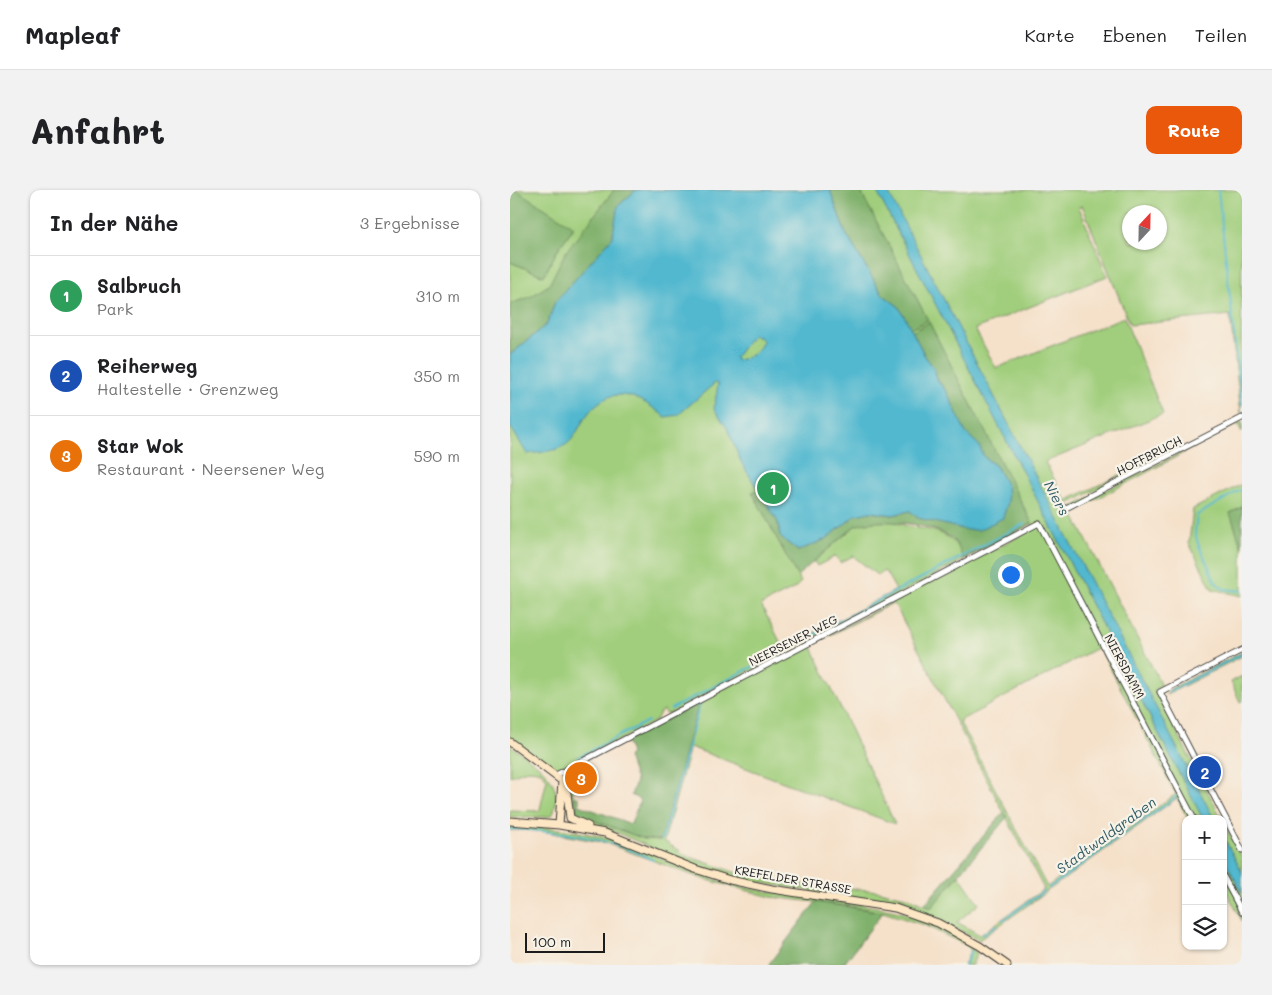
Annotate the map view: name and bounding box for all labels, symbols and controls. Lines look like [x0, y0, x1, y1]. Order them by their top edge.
text: Mapleaf [25, 19, 120, 50]
text: Karte [1024, 23, 1075, 47]
text: Ebenen [1103, 23, 1167, 47]
text: Teilen [1195, 23, 1247, 47]
button: Route [1146, 106, 1242, 154]
text: Anfahrt [30, 107, 165, 153]
north arrow [1122, 205, 1167, 250]
text: In der Nähe [50, 209, 178, 236]
text: 3 Ergebnisse [360, 212, 460, 233]
text: Salbruch [97, 273, 181, 298]
text: 1 [62, 285, 70, 306]
text: 310 m [416, 285, 460, 306]
text: Park [97, 298, 133, 319]
text: Reiherweg [97, 353, 197, 378]
text: 2 [62, 365, 70, 386]
text: 350 m [414, 365, 460, 386]
text: Haltestelle · Grenzweg [97, 378, 278, 399]
street label: HOFFBRUCH [1113, 432, 1185, 478]
text: Star Wok [97, 433, 184, 458]
text: 3 [61, 445, 71, 466]
text: 590 m [413, 445, 460, 466]
text: Restaurant · Neersener Weg [97, 458, 324, 479]
pin: 1 [757, 469, 789, 507]
water label: Niers [1040, 477, 1074, 519]
your location [998, 562, 1024, 588]
street label: NEERSENER WEG [746, 611, 840, 669]
street label: NIERSDAMM [1101, 631, 1149, 701]
pin: 2 [1189, 753, 1221, 791]
pin: 3 [565, 759, 597, 797]
water label: Stadtwaldgraben [1052, 792, 1160, 878]
map controls [1182, 815, 1227, 950]
button: + [1182, 815, 1227, 860]
button: − [1182, 860, 1227, 905]
street label: KREFELDER STRASSE [733, 861, 853, 897]
button: layers [1182, 905, 1227, 950]
scale bar [525, 930, 605, 953]
text: 100 m [532, 932, 571, 951]

